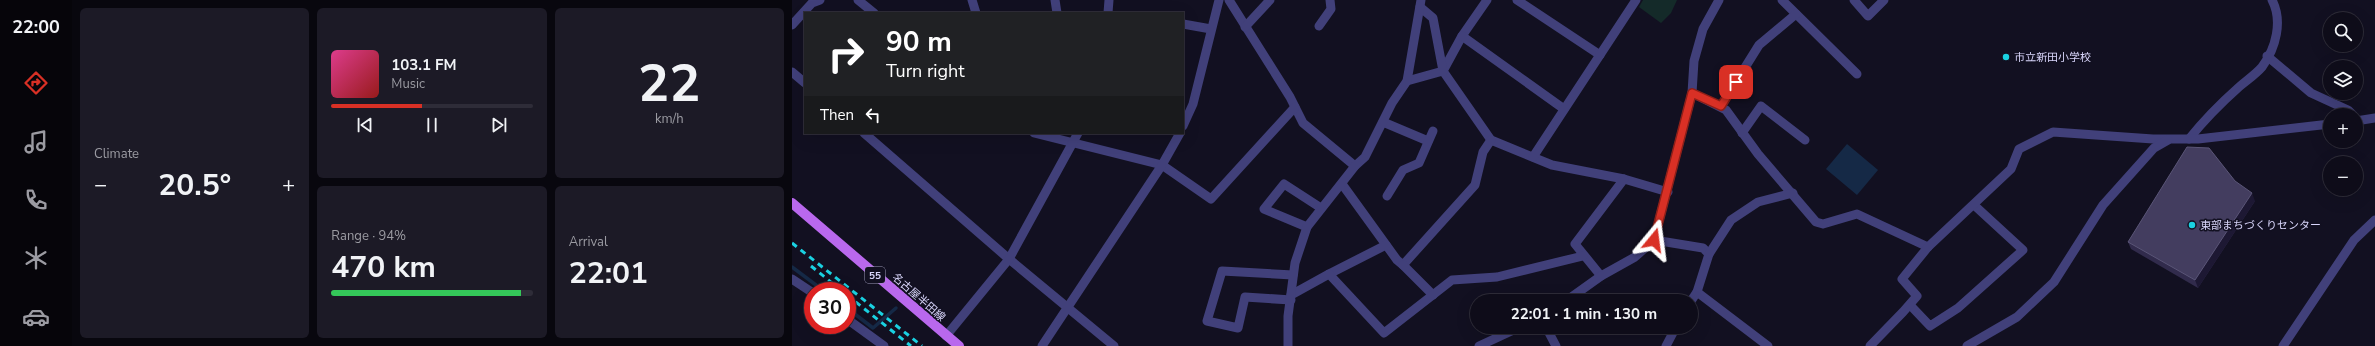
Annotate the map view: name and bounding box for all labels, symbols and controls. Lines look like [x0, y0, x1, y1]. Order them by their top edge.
map controls [2323, 12, 2363, 196]
button: search [2323, 12, 2363, 52]
text: 22:00 [12, 15, 60, 39]
text: 90 m [886, 23, 952, 61]
icon: right [820, 28, 872, 80]
text: 22 [638, 48, 701, 119]
place label: 市立新田小学校 [2014, 50, 2091, 65]
marker: 市立新田小学校 [2001, 52, 2011, 62]
text: 103.1 FM [391, 55, 457, 75]
text: Turn right [886, 59, 965, 83]
button: layers [2323, 60, 2363, 100]
pin [1719, 65, 1753, 99]
icon: directions [22, 69, 50, 97]
icon: arrive [1725, 71, 1747, 93]
text: Music [391, 75, 425, 93]
icon: left [862, 104, 884, 126]
text: Then [820, 105, 854, 125]
button: + [2323, 108, 2363, 148]
text: km/h [655, 110, 684, 128]
icon: previous [354, 114, 376, 136]
icon: pause [421, 114, 443, 136]
icon: next [488, 114, 510, 136]
icon: music [22, 128, 50, 156]
text: Climate [94, 145, 139, 163]
button: − [2323, 156, 2363, 196]
text: 20.5° [158, 165, 231, 206]
text: − [94, 170, 107, 200]
text: + [282, 170, 295, 200]
icon: phone [22, 186, 50, 214]
place label: 東部まちづくりセンター [2200, 218, 2321, 233]
position arrow [1633, 219, 1675, 261]
marker: 東部まちづくりセンター [2187, 220, 2197, 230]
text: Range · 94% [331, 227, 406, 245]
text: Arrival [569, 233, 608, 251]
icon: climate [22, 244, 50, 272]
text: 470 km [331, 247, 436, 288]
text: 22:01 [569, 253, 648, 294]
road number: 55 [865, 267, 885, 283]
street label: 名古屋半田線 [889, 270, 948, 325]
speed limit sign: 30 [804, 282, 856, 334]
icon: car [22, 303, 50, 331]
text: 22:01 · 1 min · 130 m [1511, 304, 1657, 324]

